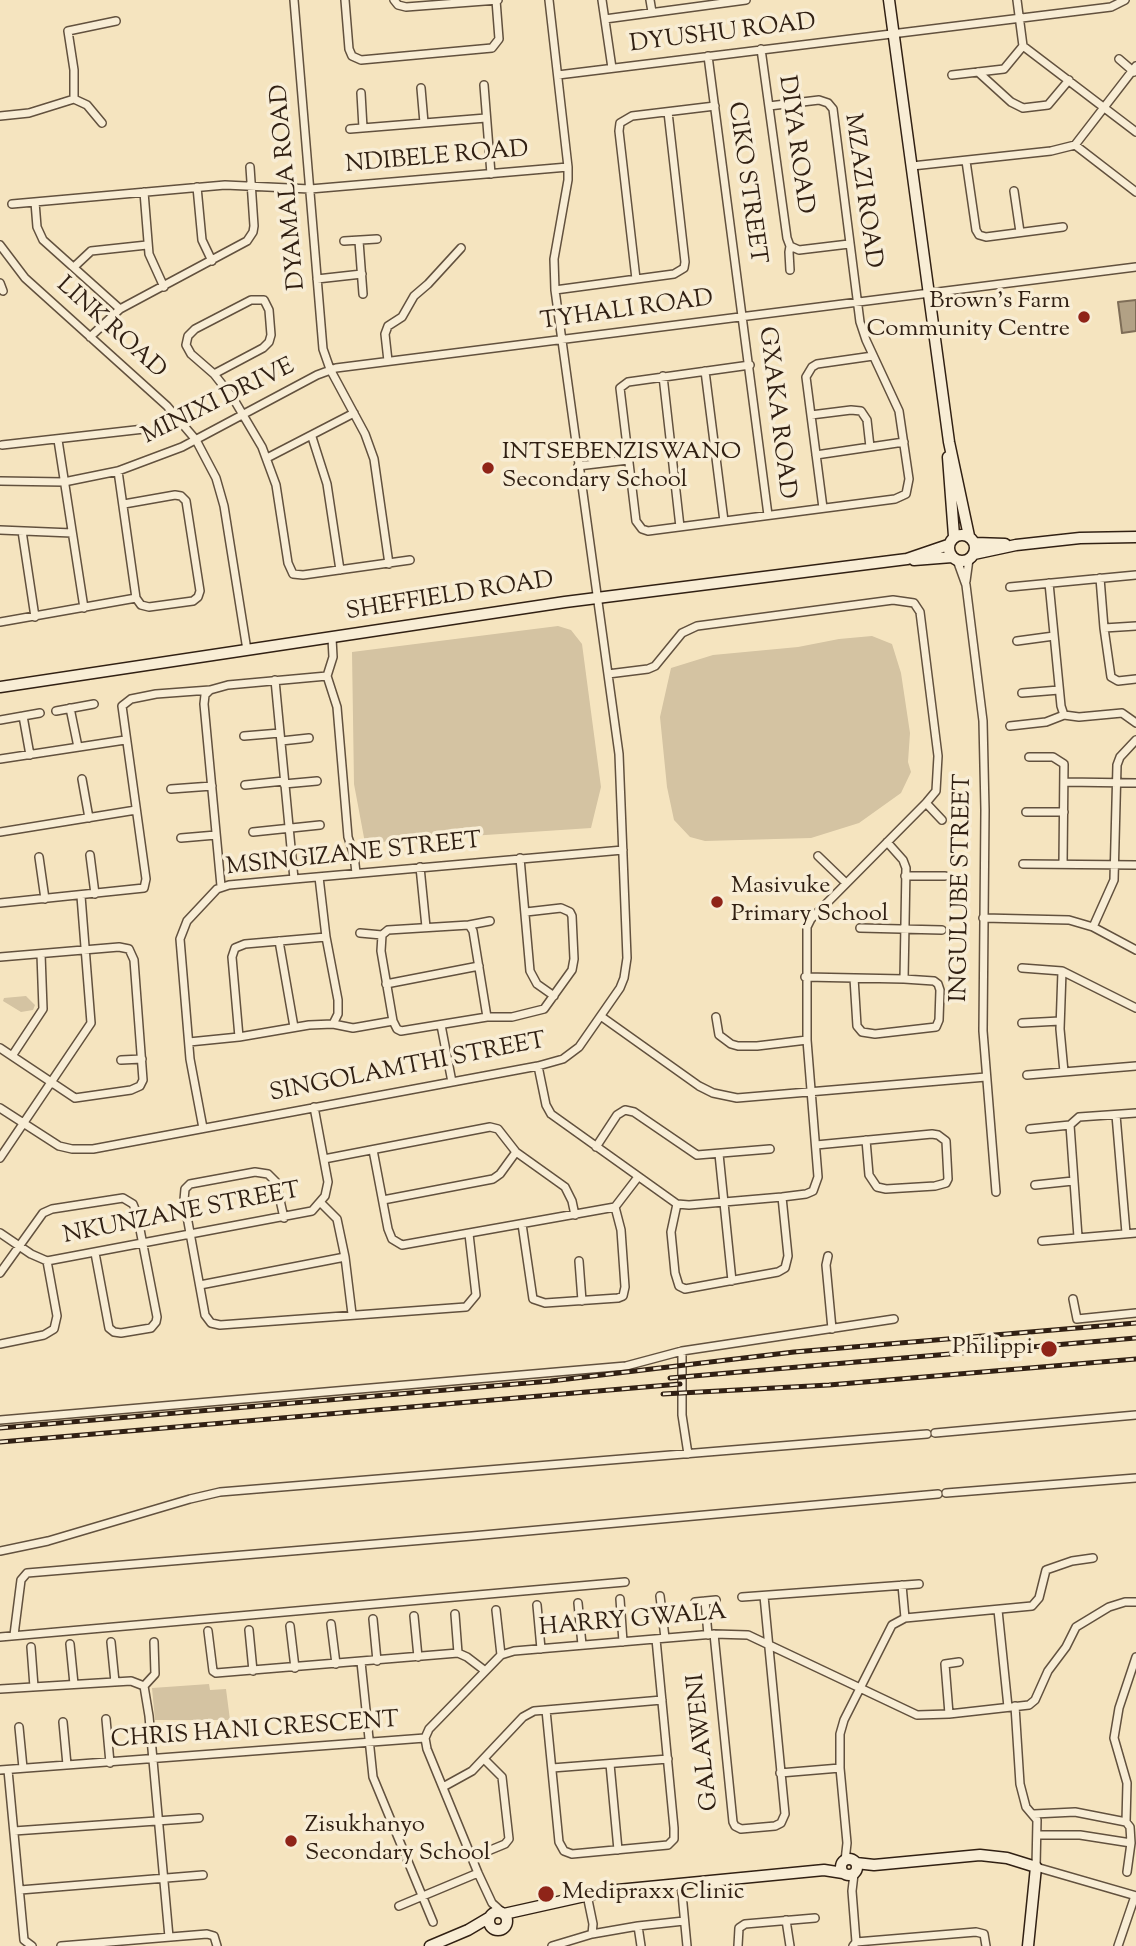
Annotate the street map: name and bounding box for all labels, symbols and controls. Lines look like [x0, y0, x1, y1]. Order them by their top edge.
street label: DYUSHU ROAD [628, 9, 818, 61]
street label: DIYA ROAD [770, 74, 818, 216]
street label: DYAMALA ROAD [267, 83, 313, 291]
street label: CIKO STREET [719, 100, 771, 266]
street label: MZAZI ROAD [836, 112, 886, 270]
street label: NDIBELE ROAD [344, 137, 530, 181]
street label: LINK ROAD [49, 272, 171, 386]
street label: TYHALI ROAD [539, 286, 715, 338]
place label: Brown's Farm Community Centre [867, 289, 1070, 345]
marker: Brown's Farm Community Centre [1076, 309, 1092, 325]
street label: GXAKA ROAD [750, 325, 800, 501]
street label: MINIXI DRIVE [138, 354, 300, 452]
place label: INTSEBENZISWANO Secondary School [502, 440, 741, 496]
marker: INTSEBENZISWANO Secondary School [480, 460, 496, 476]
street label: SHEFFIELD ROAD [344, 567, 556, 629]
street label: INGULUBE STREET [947, 773, 979, 1003]
street label: MSINGIZANE STREET [225, 828, 483, 884]
place label: Masivuke Primary School [731, 874, 888, 930]
marker: Masivuke Primary School [709, 894, 725, 910]
street label: SINGOLAMTHI STREET [268, 1028, 548, 1110]
street label: NKUNZANE STREET [61, 1178, 303, 1252]
place label: Philippi [952, 1335, 1033, 1363]
marker: Philippi [1039, 1339, 1059, 1359]
street label: HARRY GWALA [538, 1599, 728, 1645]
street label: GALAWENI [683, 1672, 727, 1812]
street label: CHRIS HANI CRESCENT [110, 1708, 400, 1756]
place label: Zisukhanyo Secondary School [305, 1813, 490, 1869]
marker: Zisukhanyo Secondary School [283, 1833, 299, 1849]
place label: Medipraxx Clinic [562, 1880, 745, 1908]
marker: Medipraxx Clinic [536, 1884, 556, 1904]

